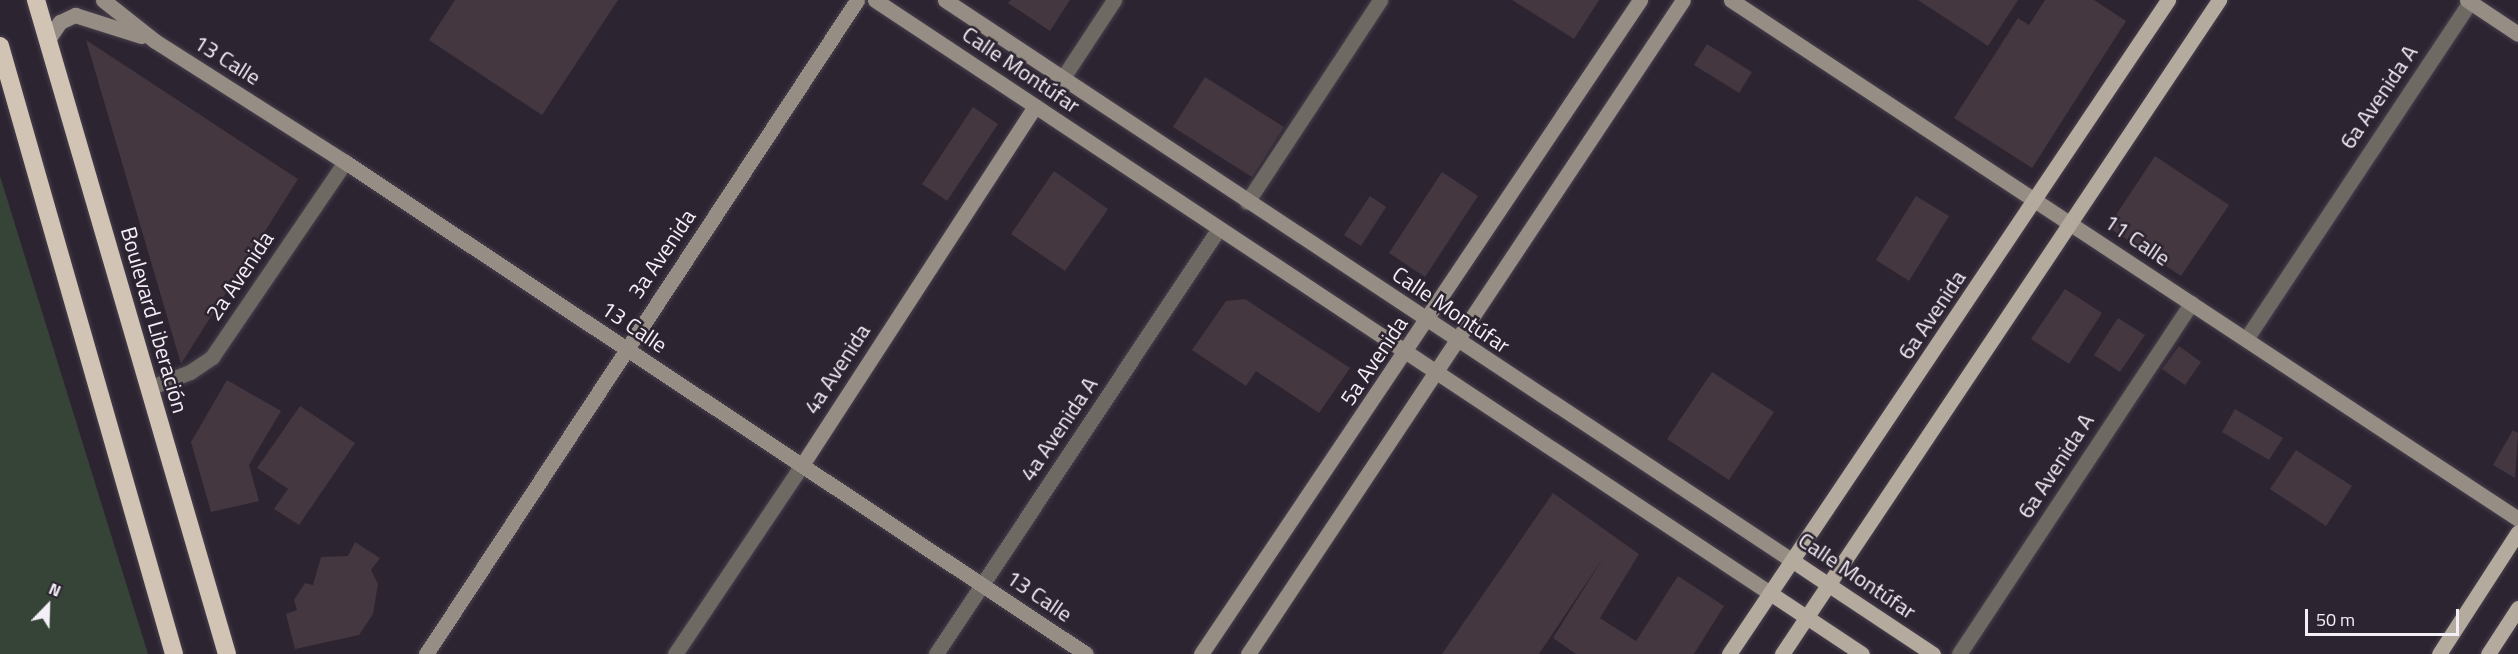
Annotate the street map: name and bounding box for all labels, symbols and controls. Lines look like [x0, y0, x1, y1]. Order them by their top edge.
street label: Calle Montúfar [957, 21, 1085, 119]
street label: 13 Calle [189, 29, 265, 91]
street label: 6a Avenida A [2335, 40, 2423, 154]
street label: 3a Avenida [623, 204, 701, 304]
street label: 11 Calle [2099, 208, 2175, 272]
street label: Boulevard Liberación [115, 224, 193, 416]
street label: 2a Avenida [201, 226, 279, 326]
street label: Calle Montúfar [1387, 261, 1515, 359]
street label: 6a Avenida [1893, 265, 1971, 365]
street label: 13 Calle [596, 295, 672, 359]
street label: 5a Avenida [1335, 311, 1413, 411]
street label: 4a Avenida [798, 319, 876, 419]
street label: 4a Avenida A [1015, 372, 1103, 486]
street label: 6a Avenida A [2012, 409, 2100, 523]
street label: Calle Montúfar [1793, 527, 1921, 625]
street label: 13 Calle [1001, 564, 1077, 628]
north arrow [18, 576, 78, 636]
text: N [45, 576, 65, 603]
scale bar [2308, 597, 2462, 635]
text: 50 m [2316, 606, 2355, 633]

